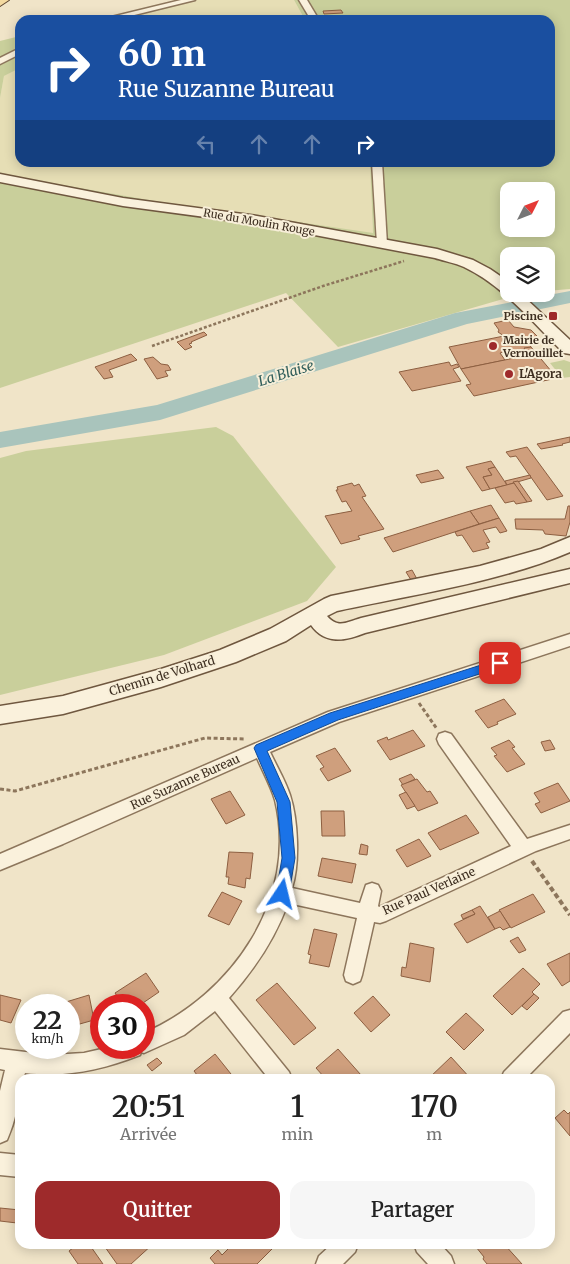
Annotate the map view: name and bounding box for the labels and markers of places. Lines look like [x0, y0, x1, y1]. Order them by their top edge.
place label: Piscine [503, 309, 543, 323]
marker: Piscine [547, 310, 559, 322]
place label: Mairie de Vernouillet [502, 333, 564, 360]
marker: Mairie de Vernouillet [487, 340, 499, 352]
place label: L'Agora [519, 366, 562, 381]
marker: L'Agora [503, 368, 515, 380]
pin [479, 642, 521, 684]

